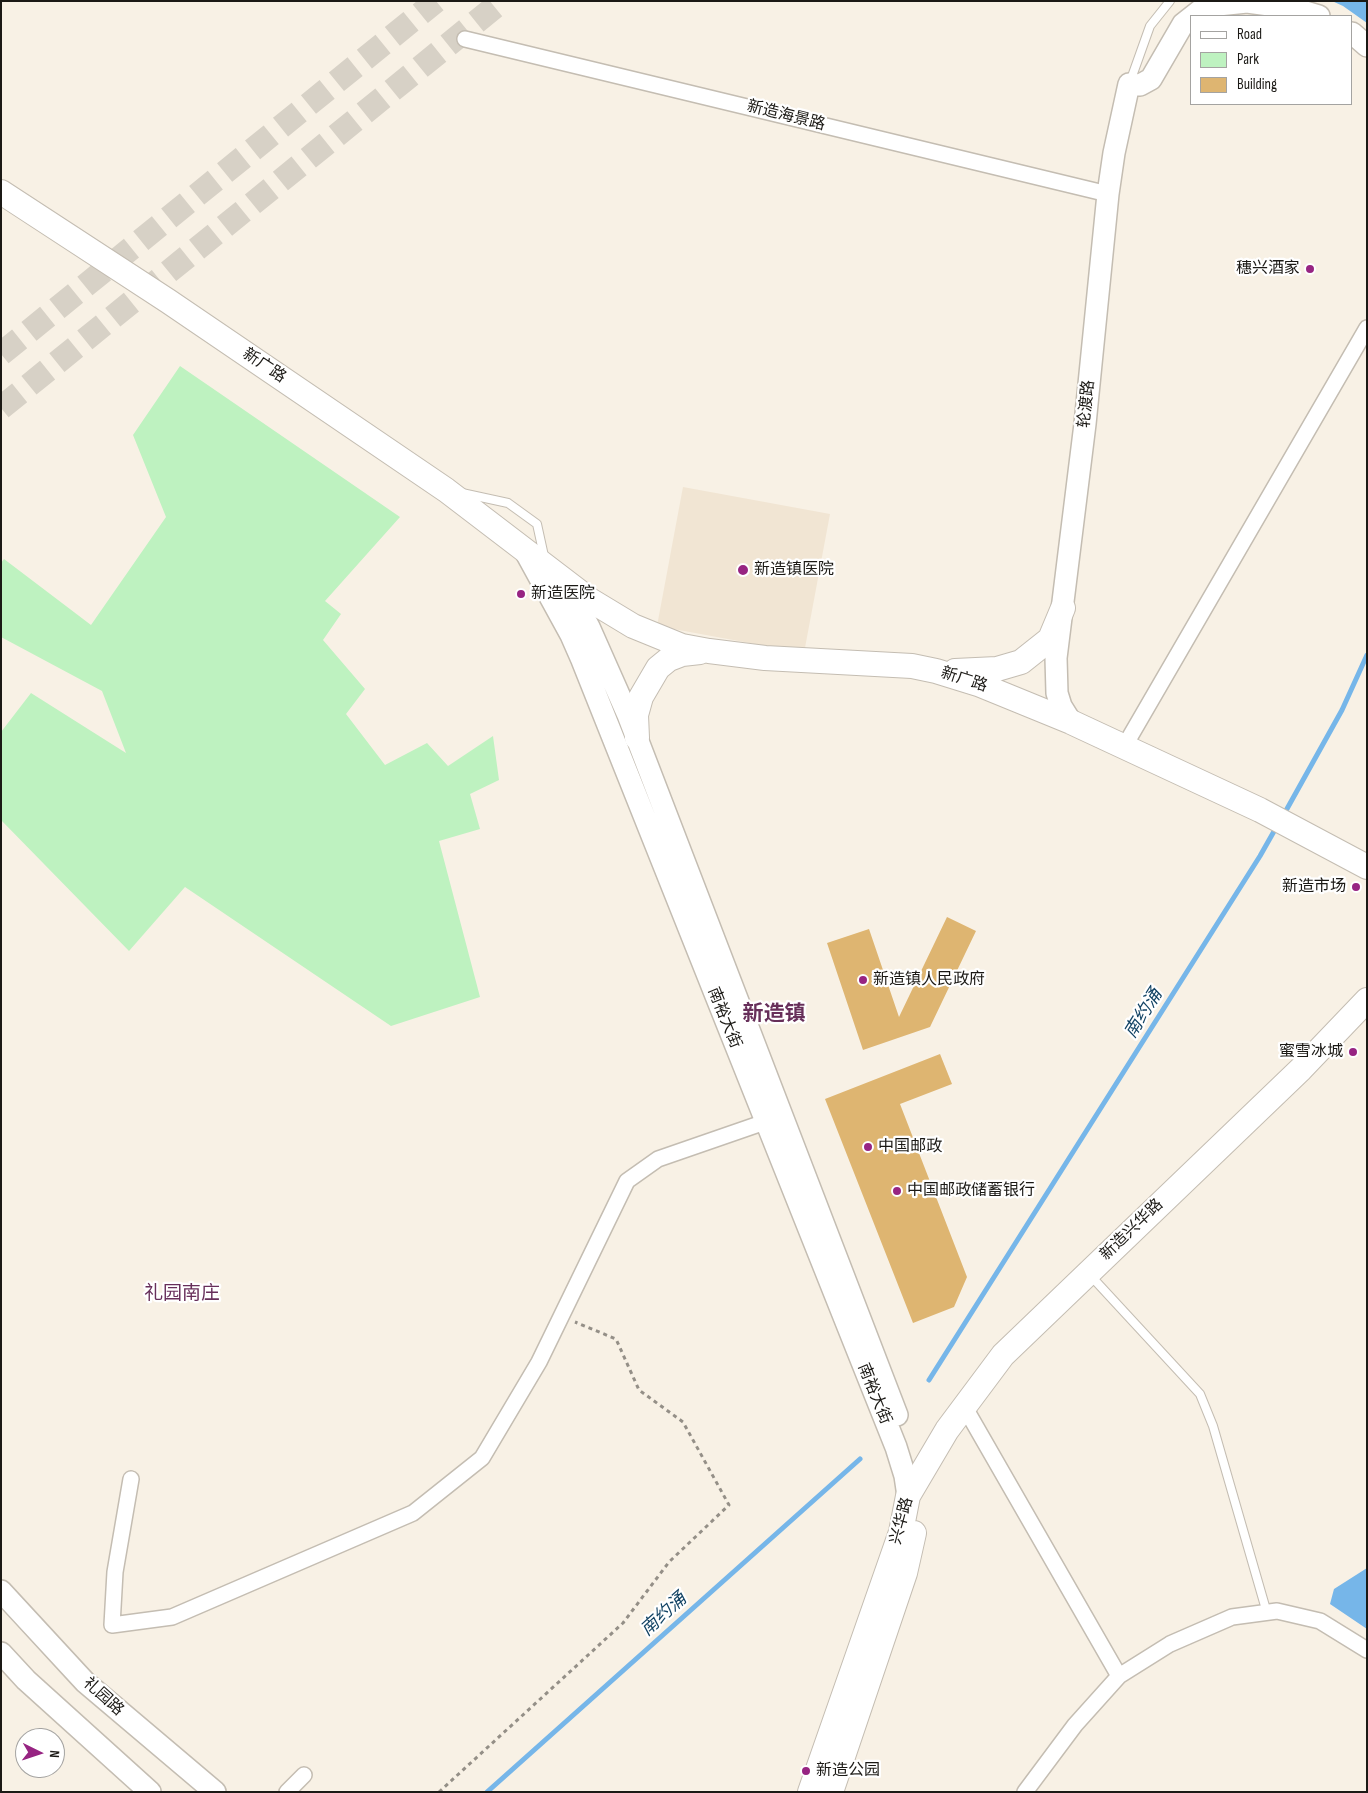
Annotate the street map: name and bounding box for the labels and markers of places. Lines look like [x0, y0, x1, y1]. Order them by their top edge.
place label: 穗兴酒家 [1236, 259, 1300, 279]
marker: 穗兴酒家 [1304, 263, 1316, 275]
place label: 新造镇医院 [754, 560, 834, 580]
marker: 新造镇医院 [736, 563, 750, 577]
place label: 新造医院 [531, 584, 595, 604]
marker: 新造医院 [515, 588, 527, 600]
place label: 新造市场 [1282, 877, 1346, 897]
marker: 新造市场 [1350, 881, 1362, 893]
place label: 新造镇人民政府 [873, 970, 985, 990]
marker: 新造镇人民政府 [857, 974, 869, 986]
place label: 蜜雪冰城 [1279, 1042, 1343, 1062]
marker: 蜜雪冰城 [1347, 1046, 1359, 1058]
place label: 中国邮政 [878, 1137, 942, 1157]
marker: 中国邮政 [862, 1141, 874, 1153]
place label: 中国邮政储蓄银行 [907, 1181, 1035, 1201]
marker: 中国邮政储蓄银行 [891, 1185, 903, 1197]
place label: 新造公园 [816, 1761, 880, 1781]
marker: 新造公园 [800, 1765, 812, 1777]

